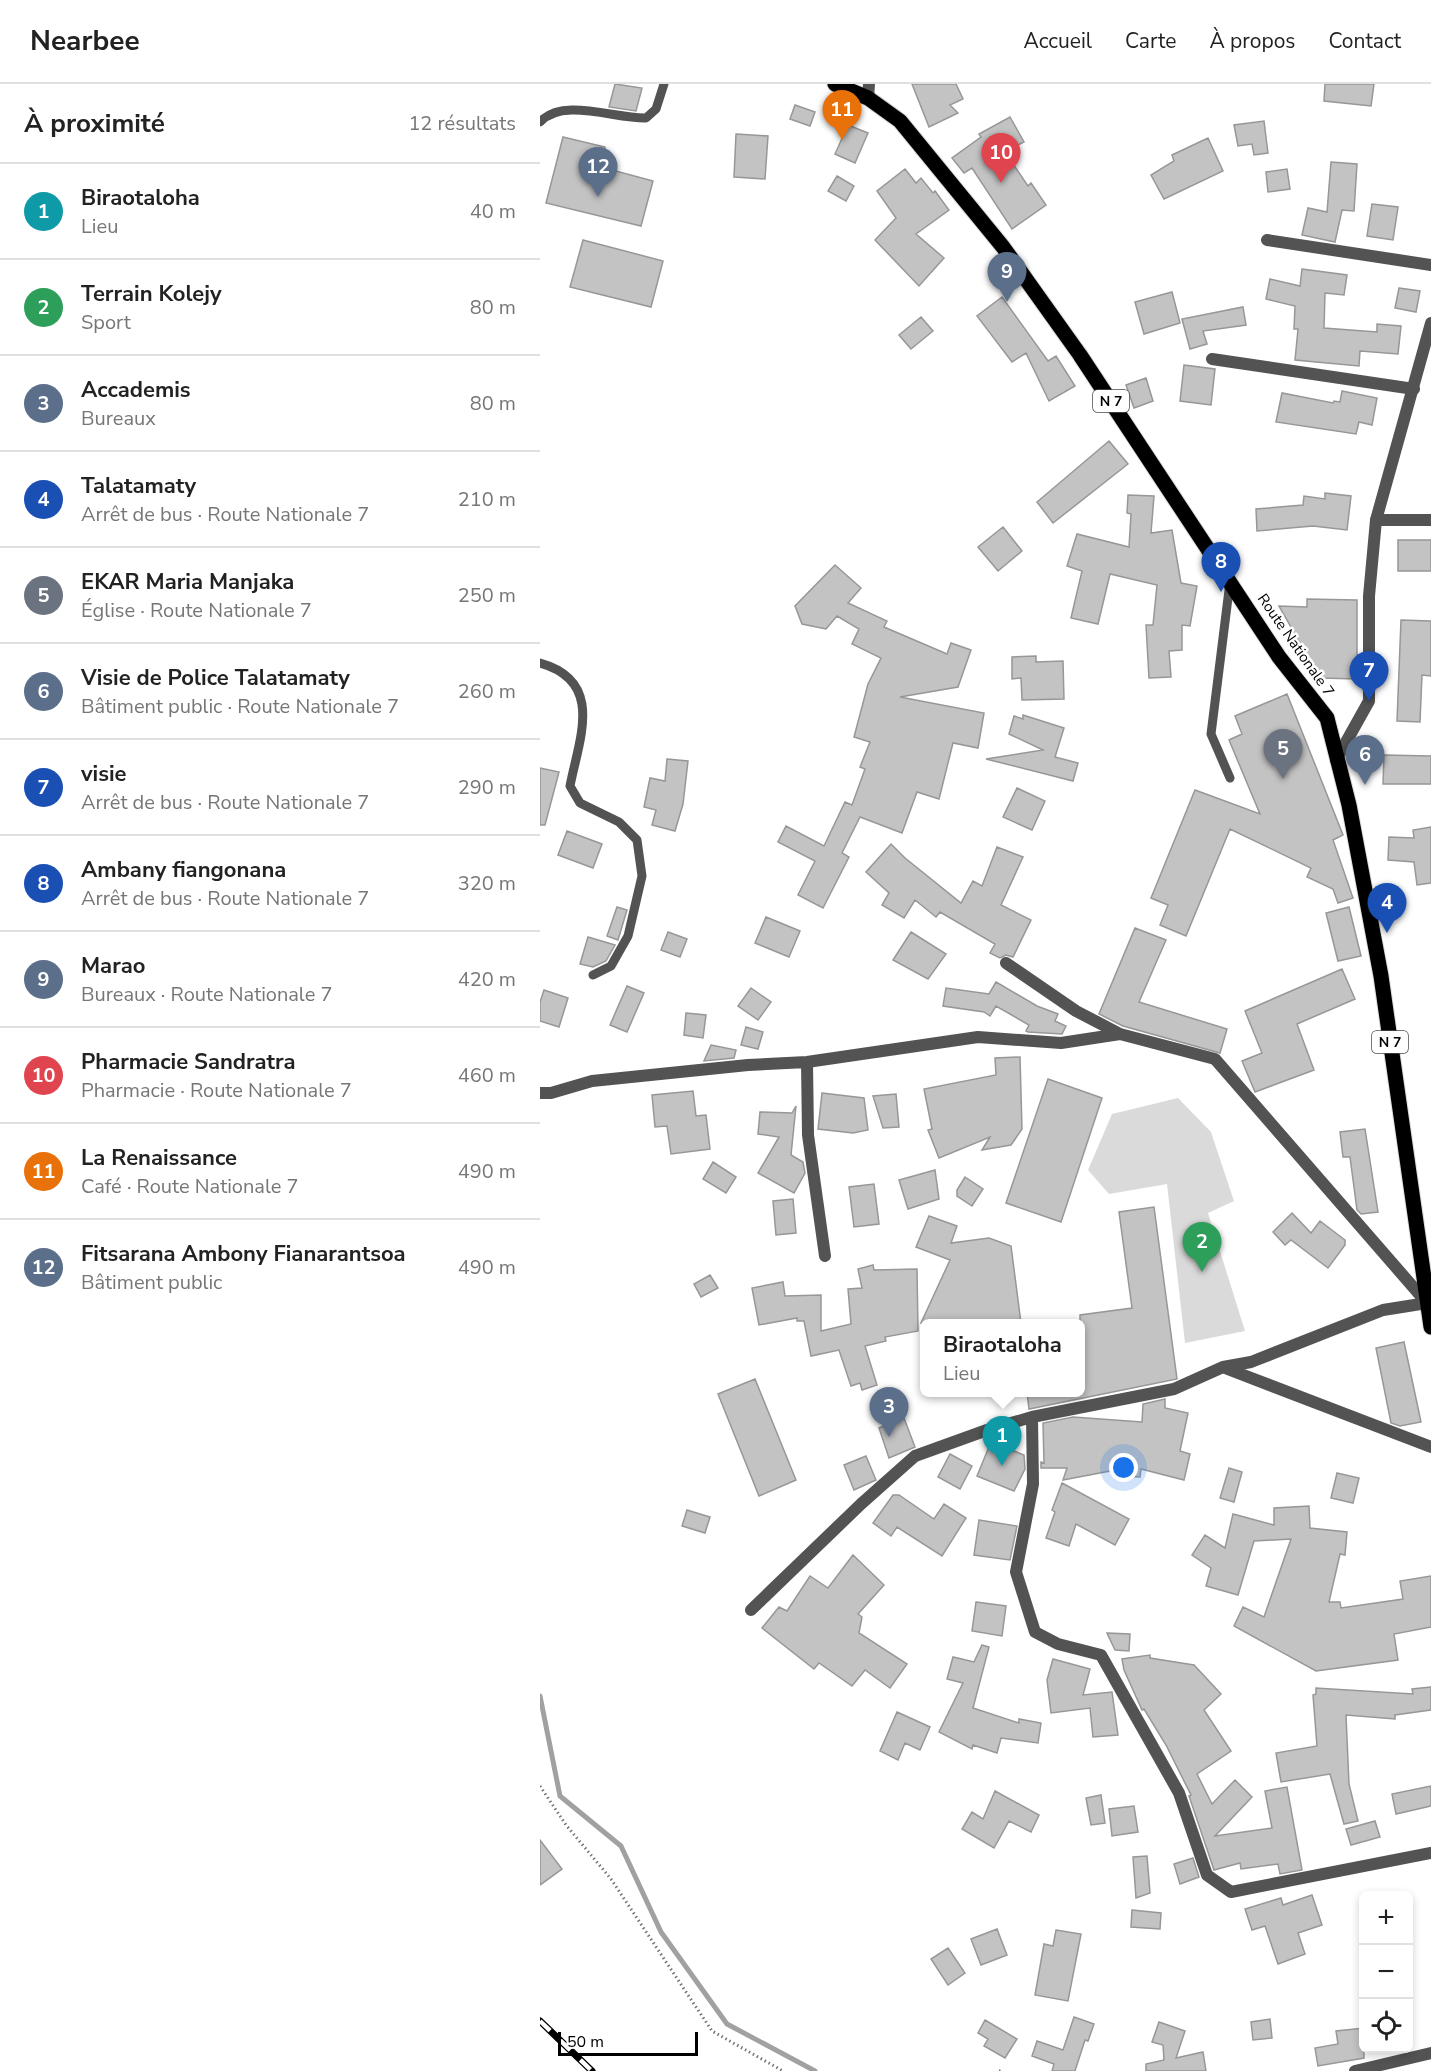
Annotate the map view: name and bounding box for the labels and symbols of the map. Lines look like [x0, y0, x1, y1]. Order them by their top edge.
pin: 11 [822, 91, 862, 140]
pin: 10 [982, 134, 1020, 183]
pin: 12 [578, 147, 618, 197]
pin: 9 [988, 252, 1026, 302]
road number: N 7 [1093, 390, 1129, 412]
pin: 8 [1202, 542, 1240, 592]
street label: Route Nationale 7 [1253, 590, 1339, 700]
pin: 7 [1350, 652, 1388, 701]
pin: 5 [1264, 730, 1302, 779]
pin: 6 [1346, 736, 1384, 785]
pin: 4 [1368, 884, 1406, 933]
road number: N 7 [1372, 1031, 1408, 1053]
pin: 2 [1182, 1222, 1222, 1272]
pin: 3 [870, 1388, 908, 1437]
pin: 1 [982, 1416, 1022, 1466]
your location [1109, 1453, 1138, 1482]
scale bar [558, 2029, 698, 2056]

